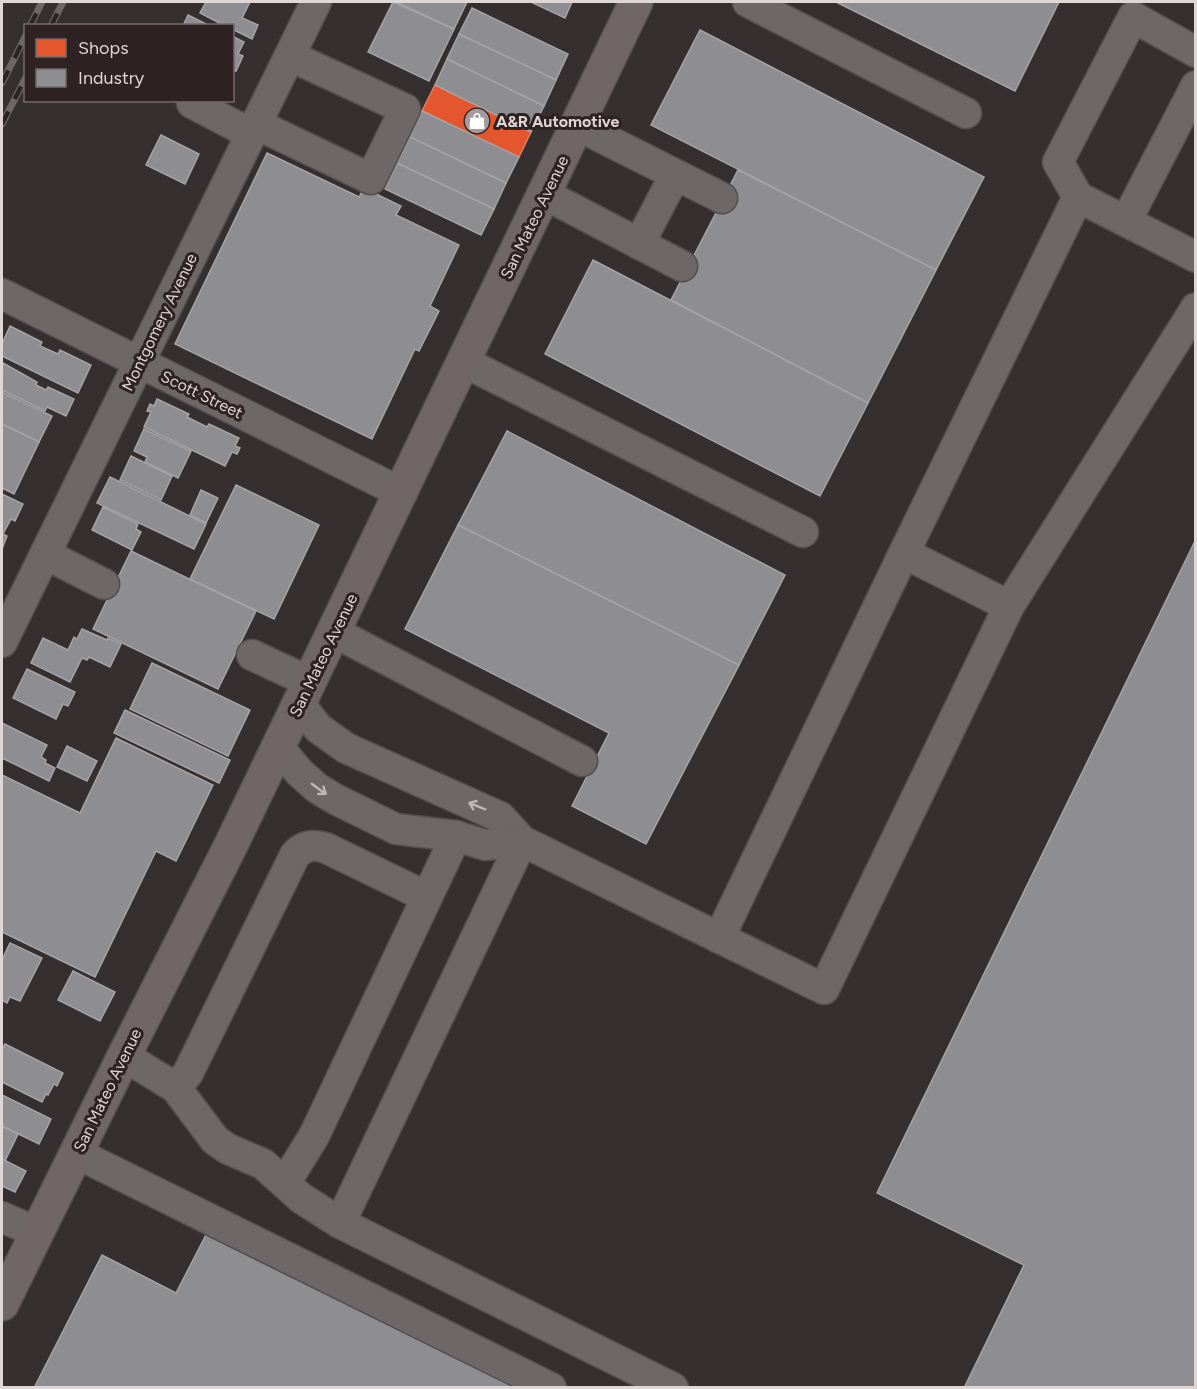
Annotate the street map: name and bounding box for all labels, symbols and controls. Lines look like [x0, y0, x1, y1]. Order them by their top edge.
legend [24, 24, 234, 102]
text: Shops [78, 37, 129, 59]
text: Industry [78, 67, 145, 89]
shop icon: A&R Automotive [462, 106, 492, 136]
place label: A&R Automotive [496, 112, 620, 131]
street label: San Mateo Avenue [496, 152, 573, 282]
street label: Montgomery Avenue [118, 250, 201, 394]
street label: Scott Street [158, 366, 246, 422]
street label: San Mateo Avenue [285, 590, 362, 720]
one-way arrow [311, 782, 327, 795]
one-way arrow [468, 800, 487, 811]
street label: San Mateo Avenue [69, 1025, 146, 1155]

